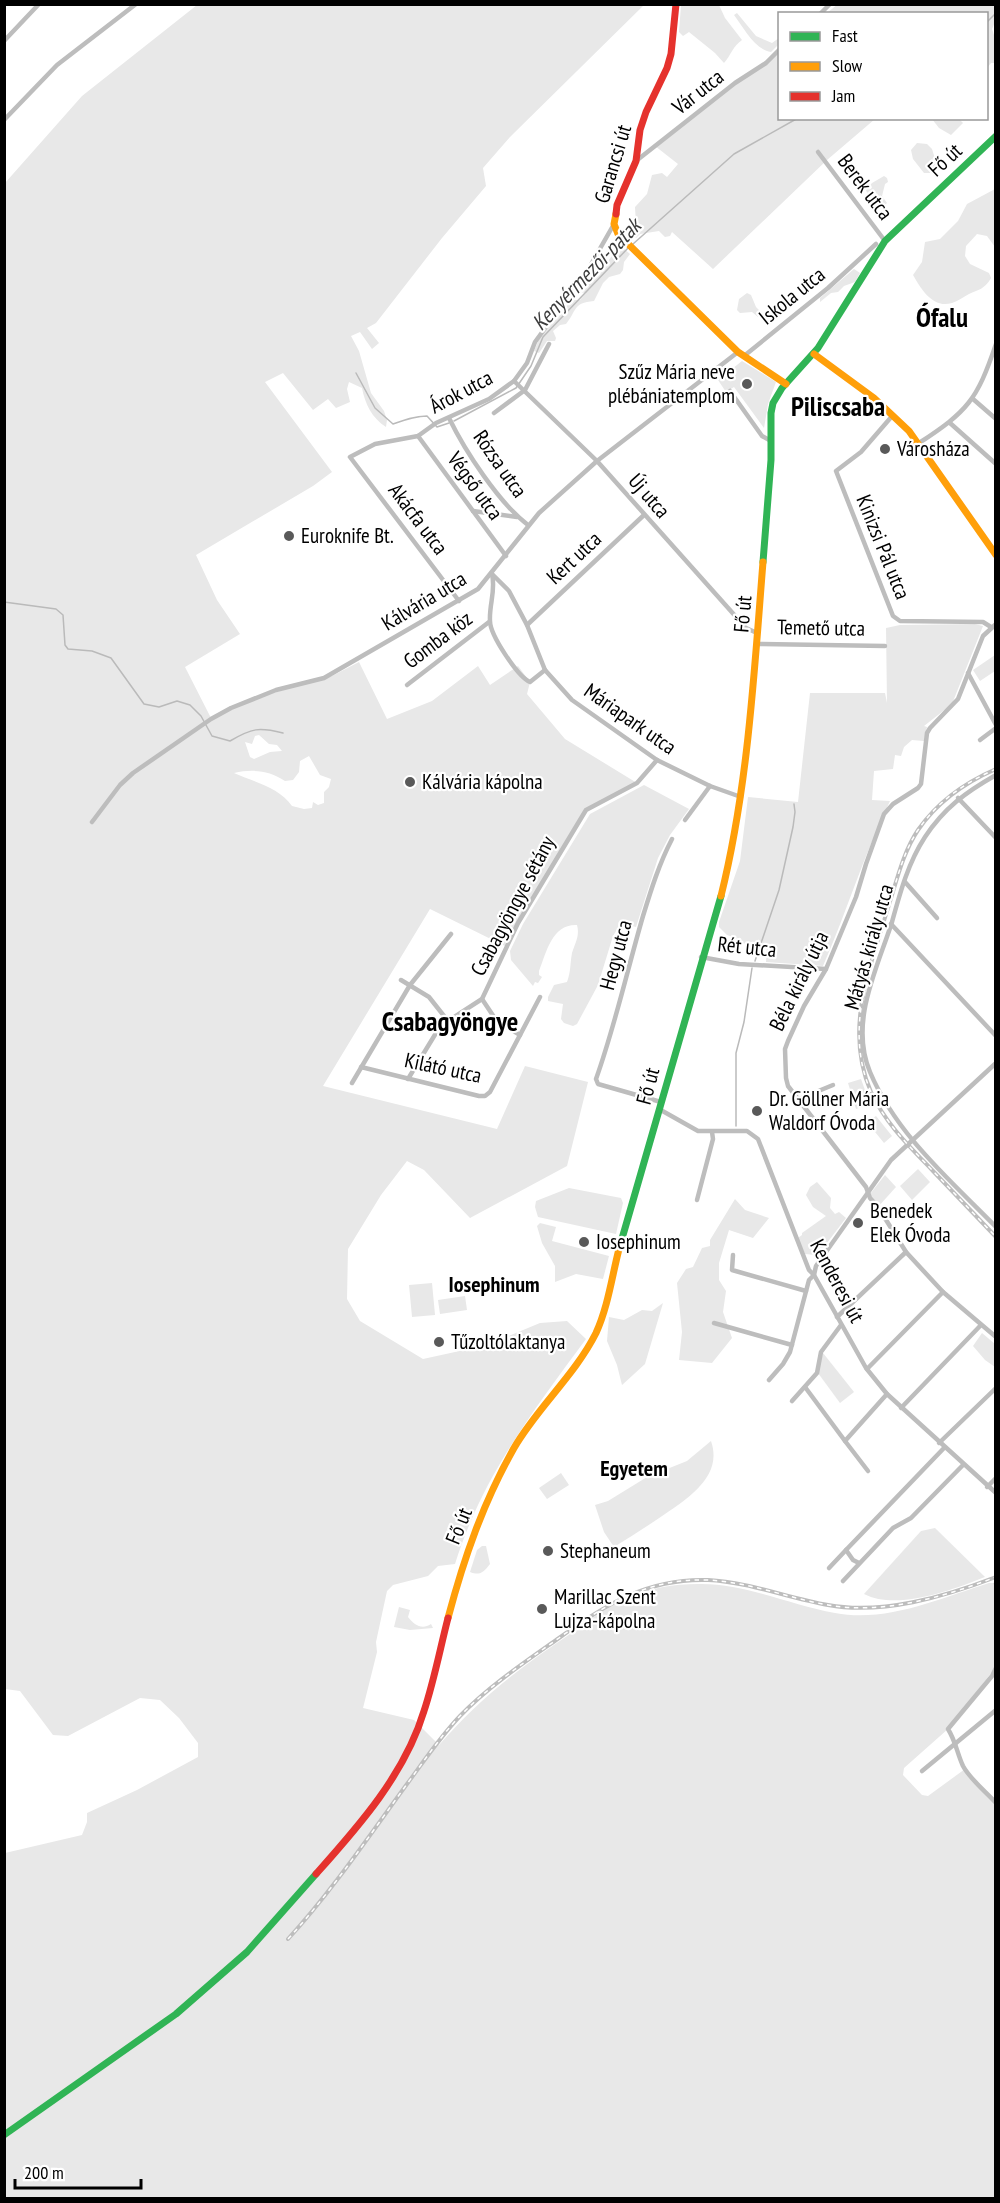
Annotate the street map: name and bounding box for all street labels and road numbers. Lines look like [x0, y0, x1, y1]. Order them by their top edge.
street label: Vár utca [666, 63, 729, 121]
street label: Garancsi út [588, 121, 637, 206]
street label: Fő út [922, 137, 968, 182]
street label: Berek utca [832, 148, 899, 225]
street label: Iskola utca [753, 261, 830, 330]
street label: Árok utca [425, 364, 497, 419]
street label: Rózsa utca [467, 425, 533, 503]
street label: Végső utca [441, 446, 509, 525]
street label: Új utca [623, 468, 676, 524]
street label: Akácfa utca [383, 478, 454, 560]
street label: Kinizsi Pál utca [850, 491, 917, 603]
street label: Kert utca [541, 525, 607, 590]
street label: Kálvária utca [377, 565, 471, 636]
street label: Fő út [727, 594, 758, 634]
street label: Gomba köz [398, 605, 478, 674]
street label: Temető utca [777, 613, 865, 642]
street label: Máriapark utca [579, 677, 682, 760]
street label: Csabagyöngye sétány [464, 831, 561, 980]
street label: Mátyás király utca [838, 881, 899, 1013]
street label: Hegy utca [593, 917, 638, 993]
street label: Béla király útja [763, 927, 834, 1035]
street label: Rét utca [716, 930, 778, 963]
street label: Kilátó utca [402, 1046, 484, 1089]
street label: Fő út [630, 1064, 665, 1107]
street label: Kenderesi út [804, 1234, 871, 1327]
street label: Fő út [439, 1503, 478, 1548]

